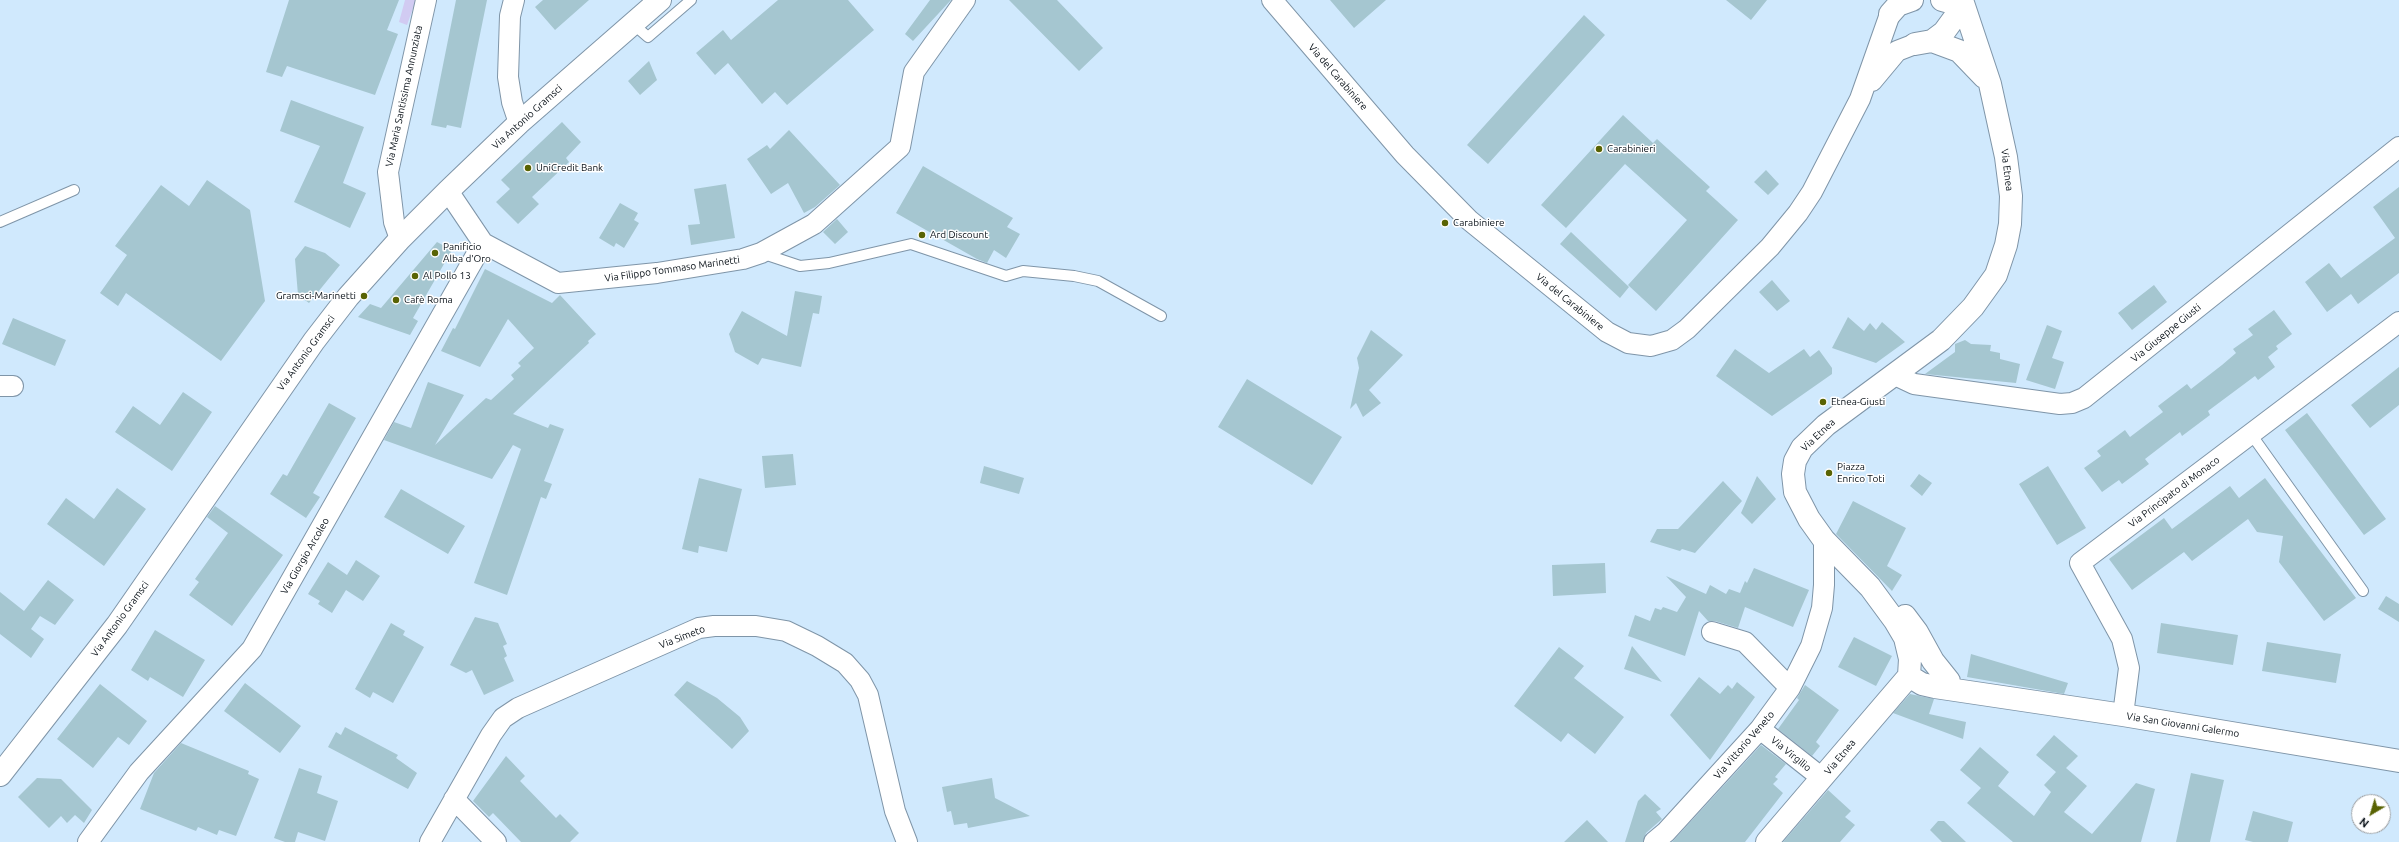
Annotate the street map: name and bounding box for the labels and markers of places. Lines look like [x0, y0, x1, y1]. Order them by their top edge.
place label: Carabinieri [1607, 143, 1655, 155]
marker: Carabinieri [1594, 144, 1604, 154]
place label: UniCredit Bank [536, 162, 603, 174]
marker: UniCredit Bank [523, 163, 533, 173]
place label: Carabiniere [1453, 217, 1504, 229]
marker: Carabiniere [1440, 218, 1450, 228]
place label: Ard Discount [930, 229, 988, 241]
marker: Ard Discount [917, 230, 927, 240]
place label: Panificio Alba d'Oro [443, 241, 491, 264]
marker: Panificio Alba d'Oro [430, 248, 440, 258]
place label: Al Pollo 13 [423, 270, 471, 282]
marker: Al Pollo 13 [410, 271, 420, 281]
place label: Gramsci-Marinetti [276, 290, 356, 302]
marker: Gramsci-Marinetti [359, 291, 369, 301]
place label: Cafè Roma [404, 294, 453, 306]
marker: Cafè Roma [391, 295, 401, 305]
place label: Etnea-Giusti [1831, 396, 1885, 408]
marker: Etnea-Giusti [1818, 397, 1828, 407]
place label: Piazza Enrico Toti [1837, 461, 1885, 484]
marker: Piazza Enrico Toti [1824, 468, 1834, 478]

